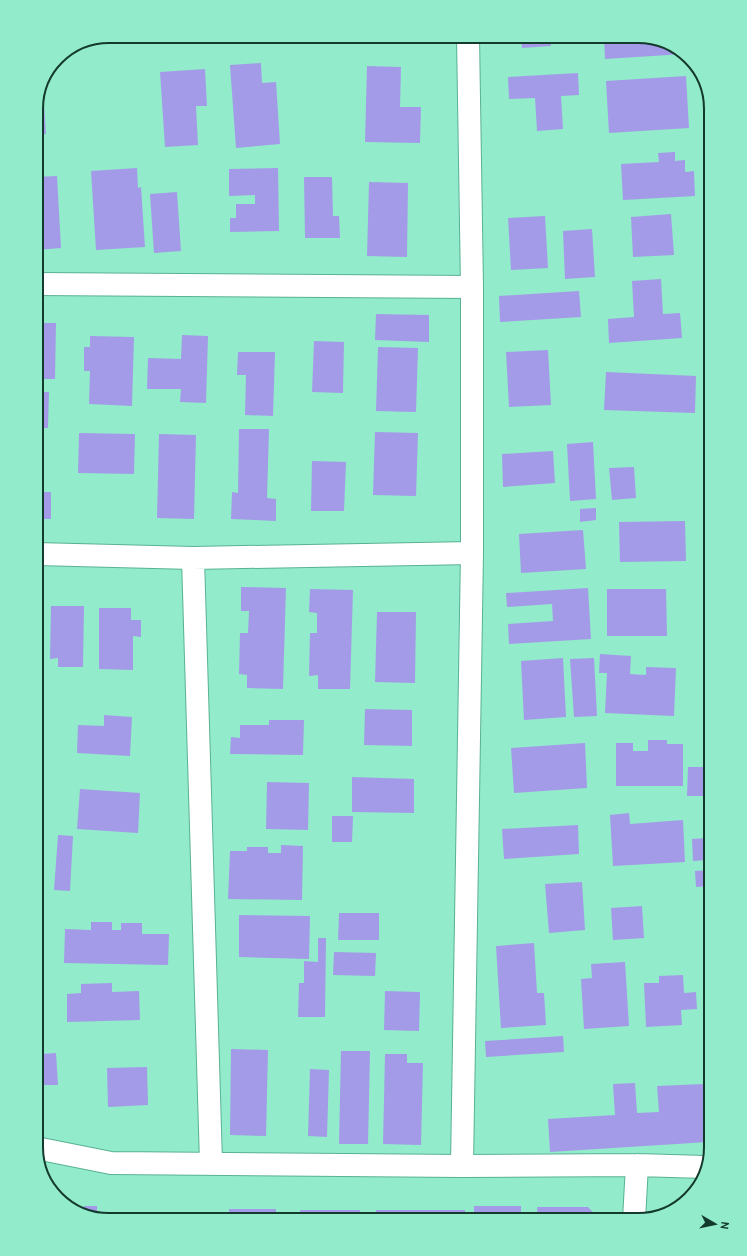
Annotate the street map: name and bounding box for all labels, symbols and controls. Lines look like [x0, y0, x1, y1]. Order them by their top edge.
north arrow [695, 1204, 735, 1244]
text: N [717, 1221, 732, 1230]

